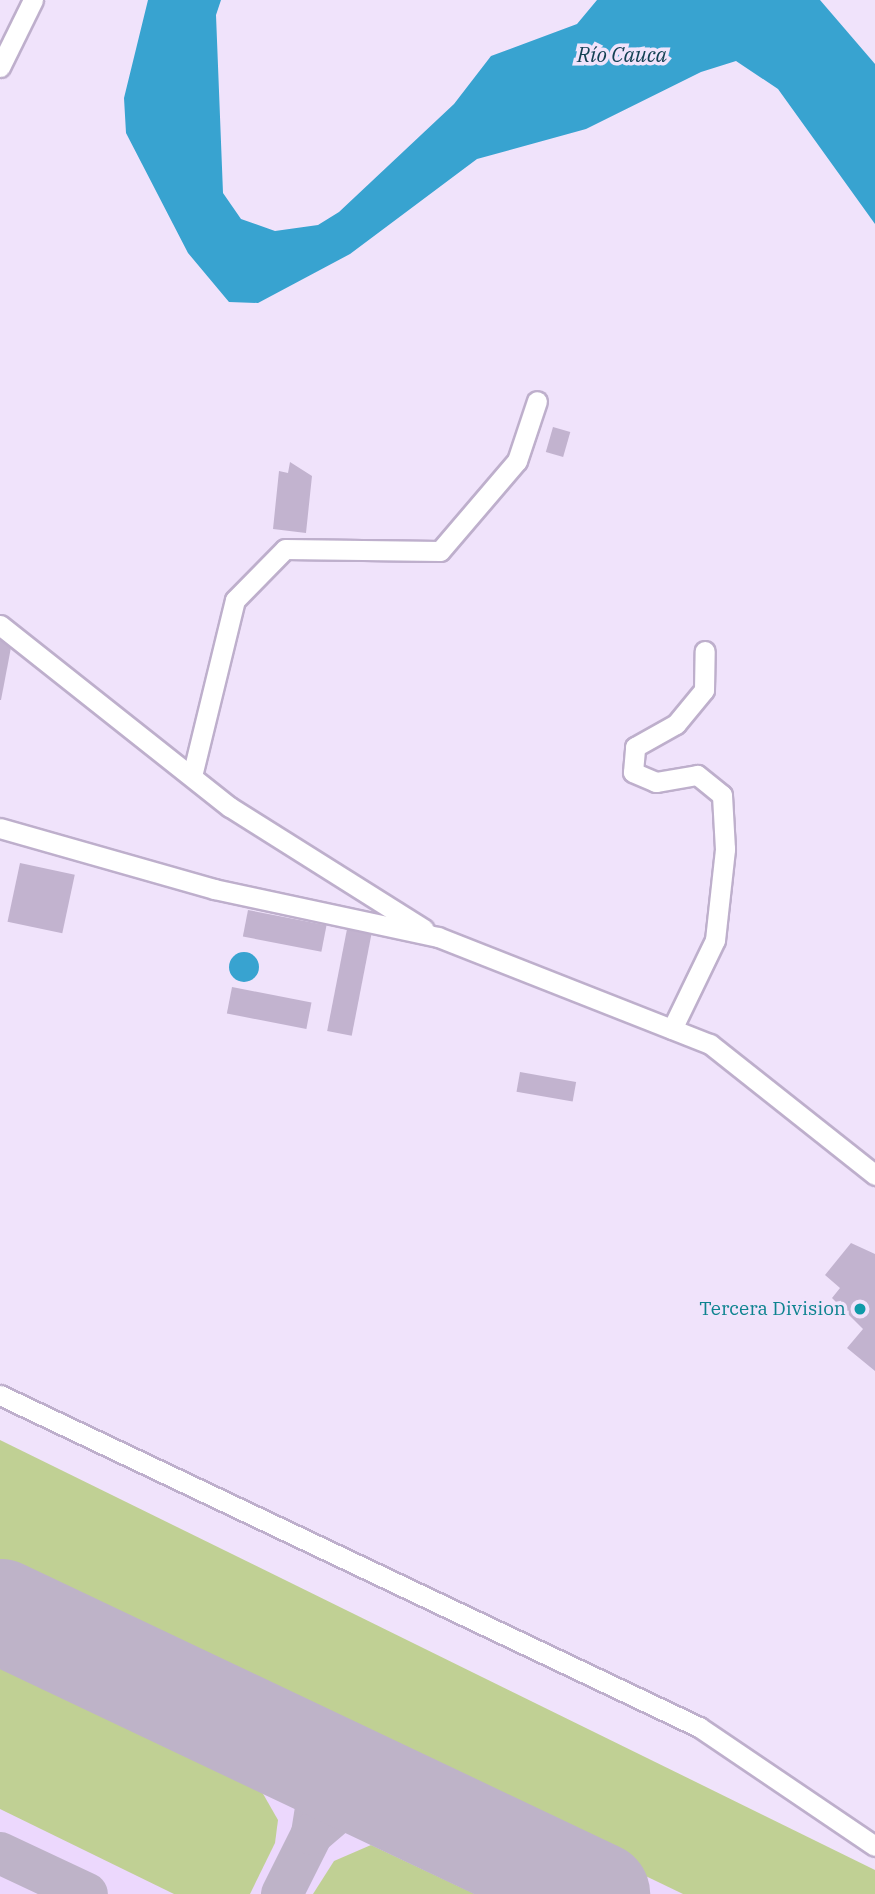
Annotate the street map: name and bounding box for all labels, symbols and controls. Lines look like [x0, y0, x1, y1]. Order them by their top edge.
water label: Río Cauca [577, 41, 667, 67]
place label: Tercera Division [699, 1298, 846, 1320]
marker: Tercera Division [852, 1301, 868, 1317]

